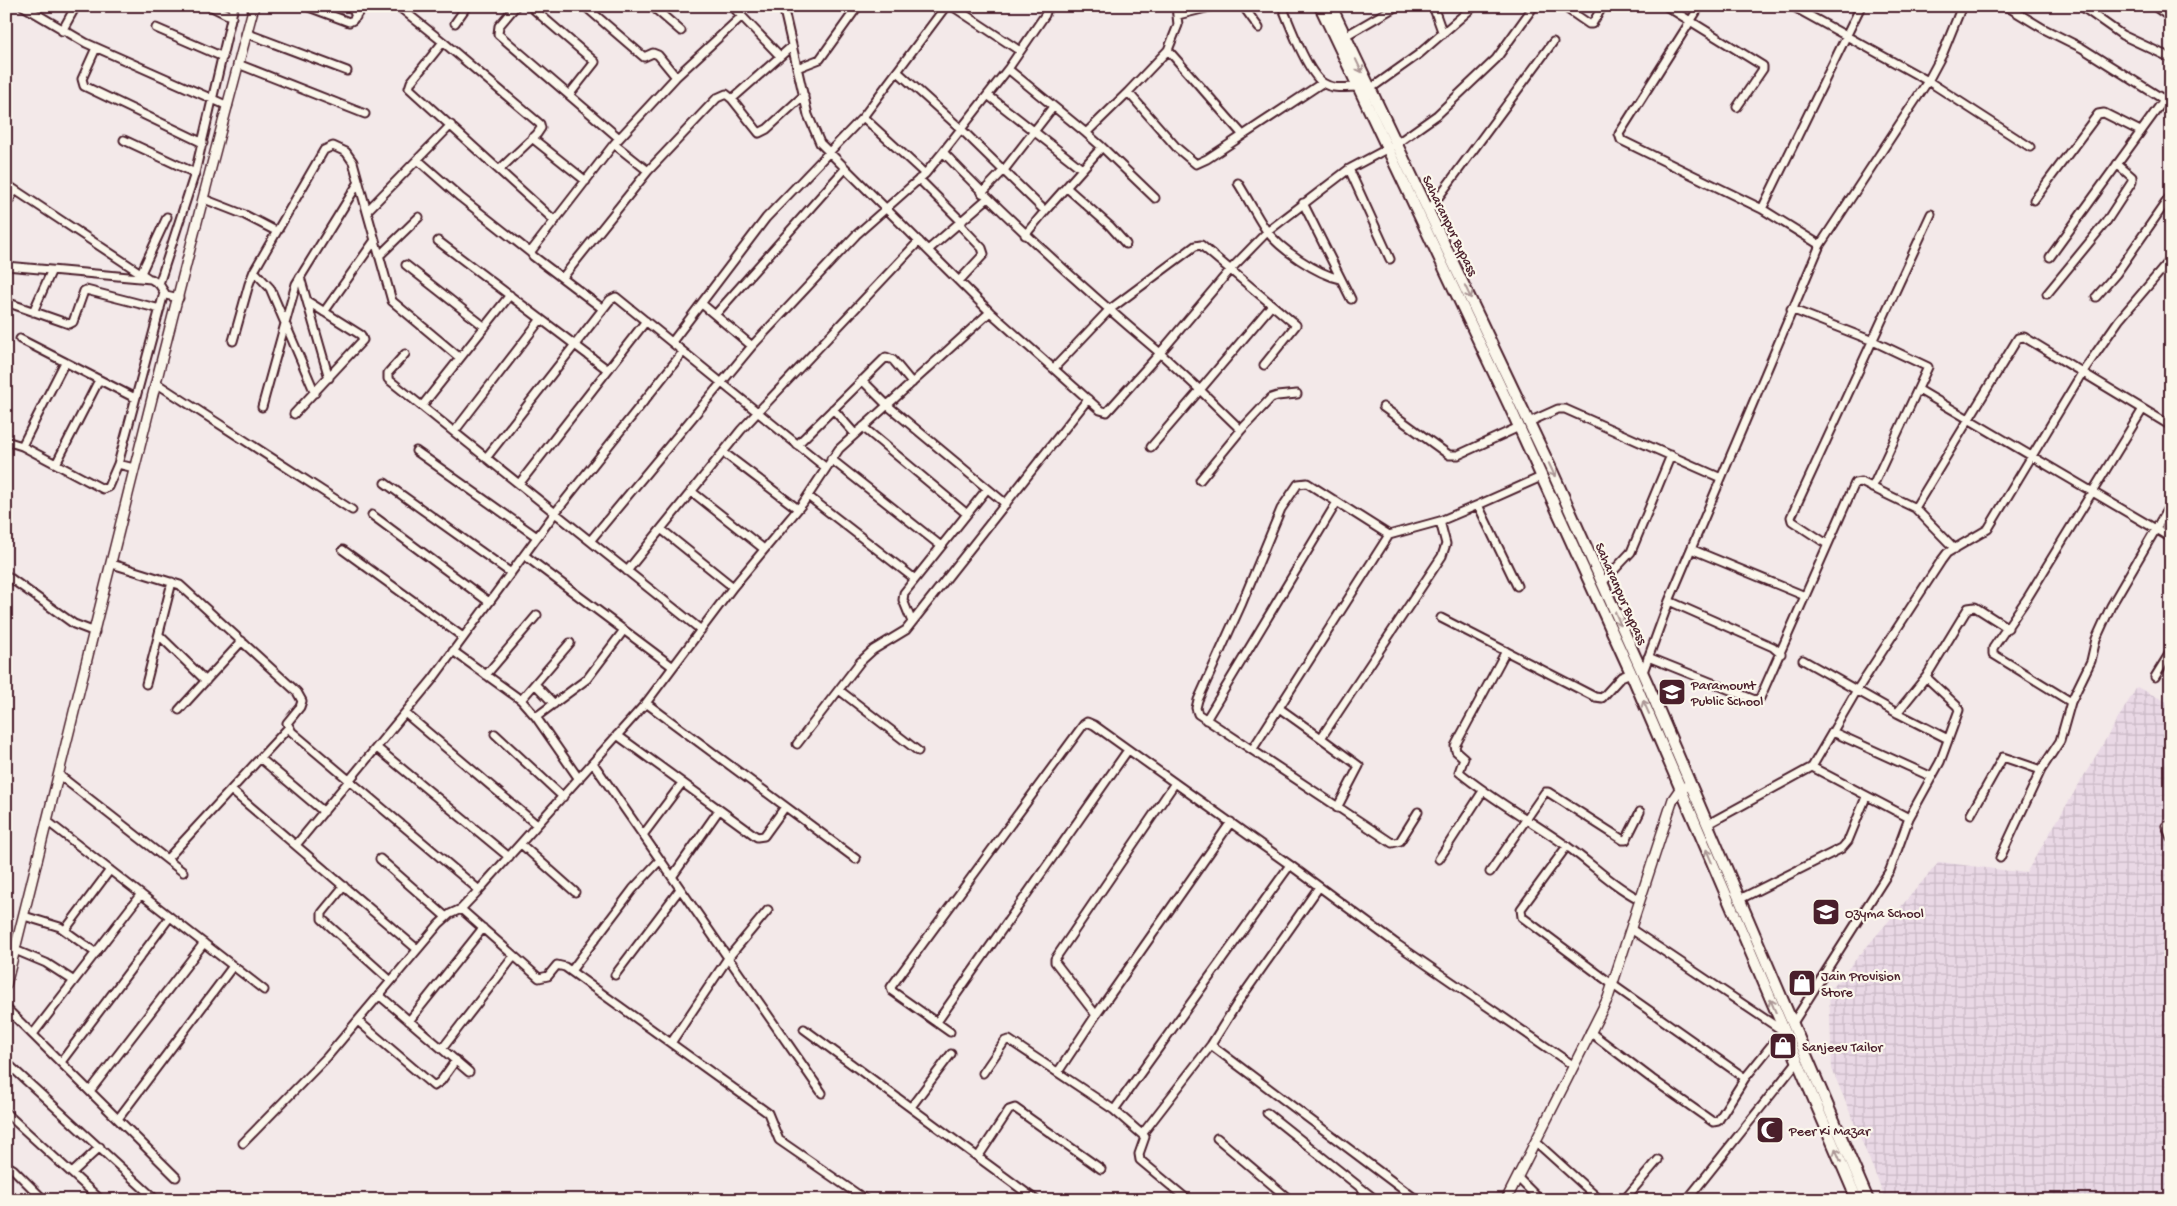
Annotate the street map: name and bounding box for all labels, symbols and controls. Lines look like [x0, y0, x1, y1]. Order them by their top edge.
one-way arrow [1355, 58, 1364, 73]
street label: Saharanpur Bypass [1417, 173, 1481, 280]
one-way arrow [1463, 284, 1473, 299]
one-way arrow [1547, 462, 1557, 477]
street label: Saharanpur Bypass [1590, 540, 1650, 648]
one-way arrow [1614, 611, 1624, 626]
school or university icon: Paramount Public School [1657, 677, 1687, 707]
place label: Paramount Public School [1690, 678, 1763, 711]
one-way arrow [1640, 700, 1650, 715]
one-way arrow [1704, 849, 1713, 865]
school or university icon: Ozyma School [1811, 897, 1841, 927]
place label: Ozyma School [1845, 906, 1924, 923]
shop icon: Jain Provision Store [1787, 968, 1817, 998]
place label: Jain Provision Store [1821, 969, 1901, 1002]
one-way arrow [1767, 999, 1777, 1014]
shop icon: Sanjeev Tailor [1768, 1031, 1798, 1061]
place label: Sanjeev Tailor [1802, 1040, 1883, 1057]
mosque icon: Peer Ki Mazar [1755, 1115, 1785, 1145]
place label: Peer Ki Mazar [1788, 1124, 1871, 1141]
one-way arrow [1832, 1148, 1842, 1163]

